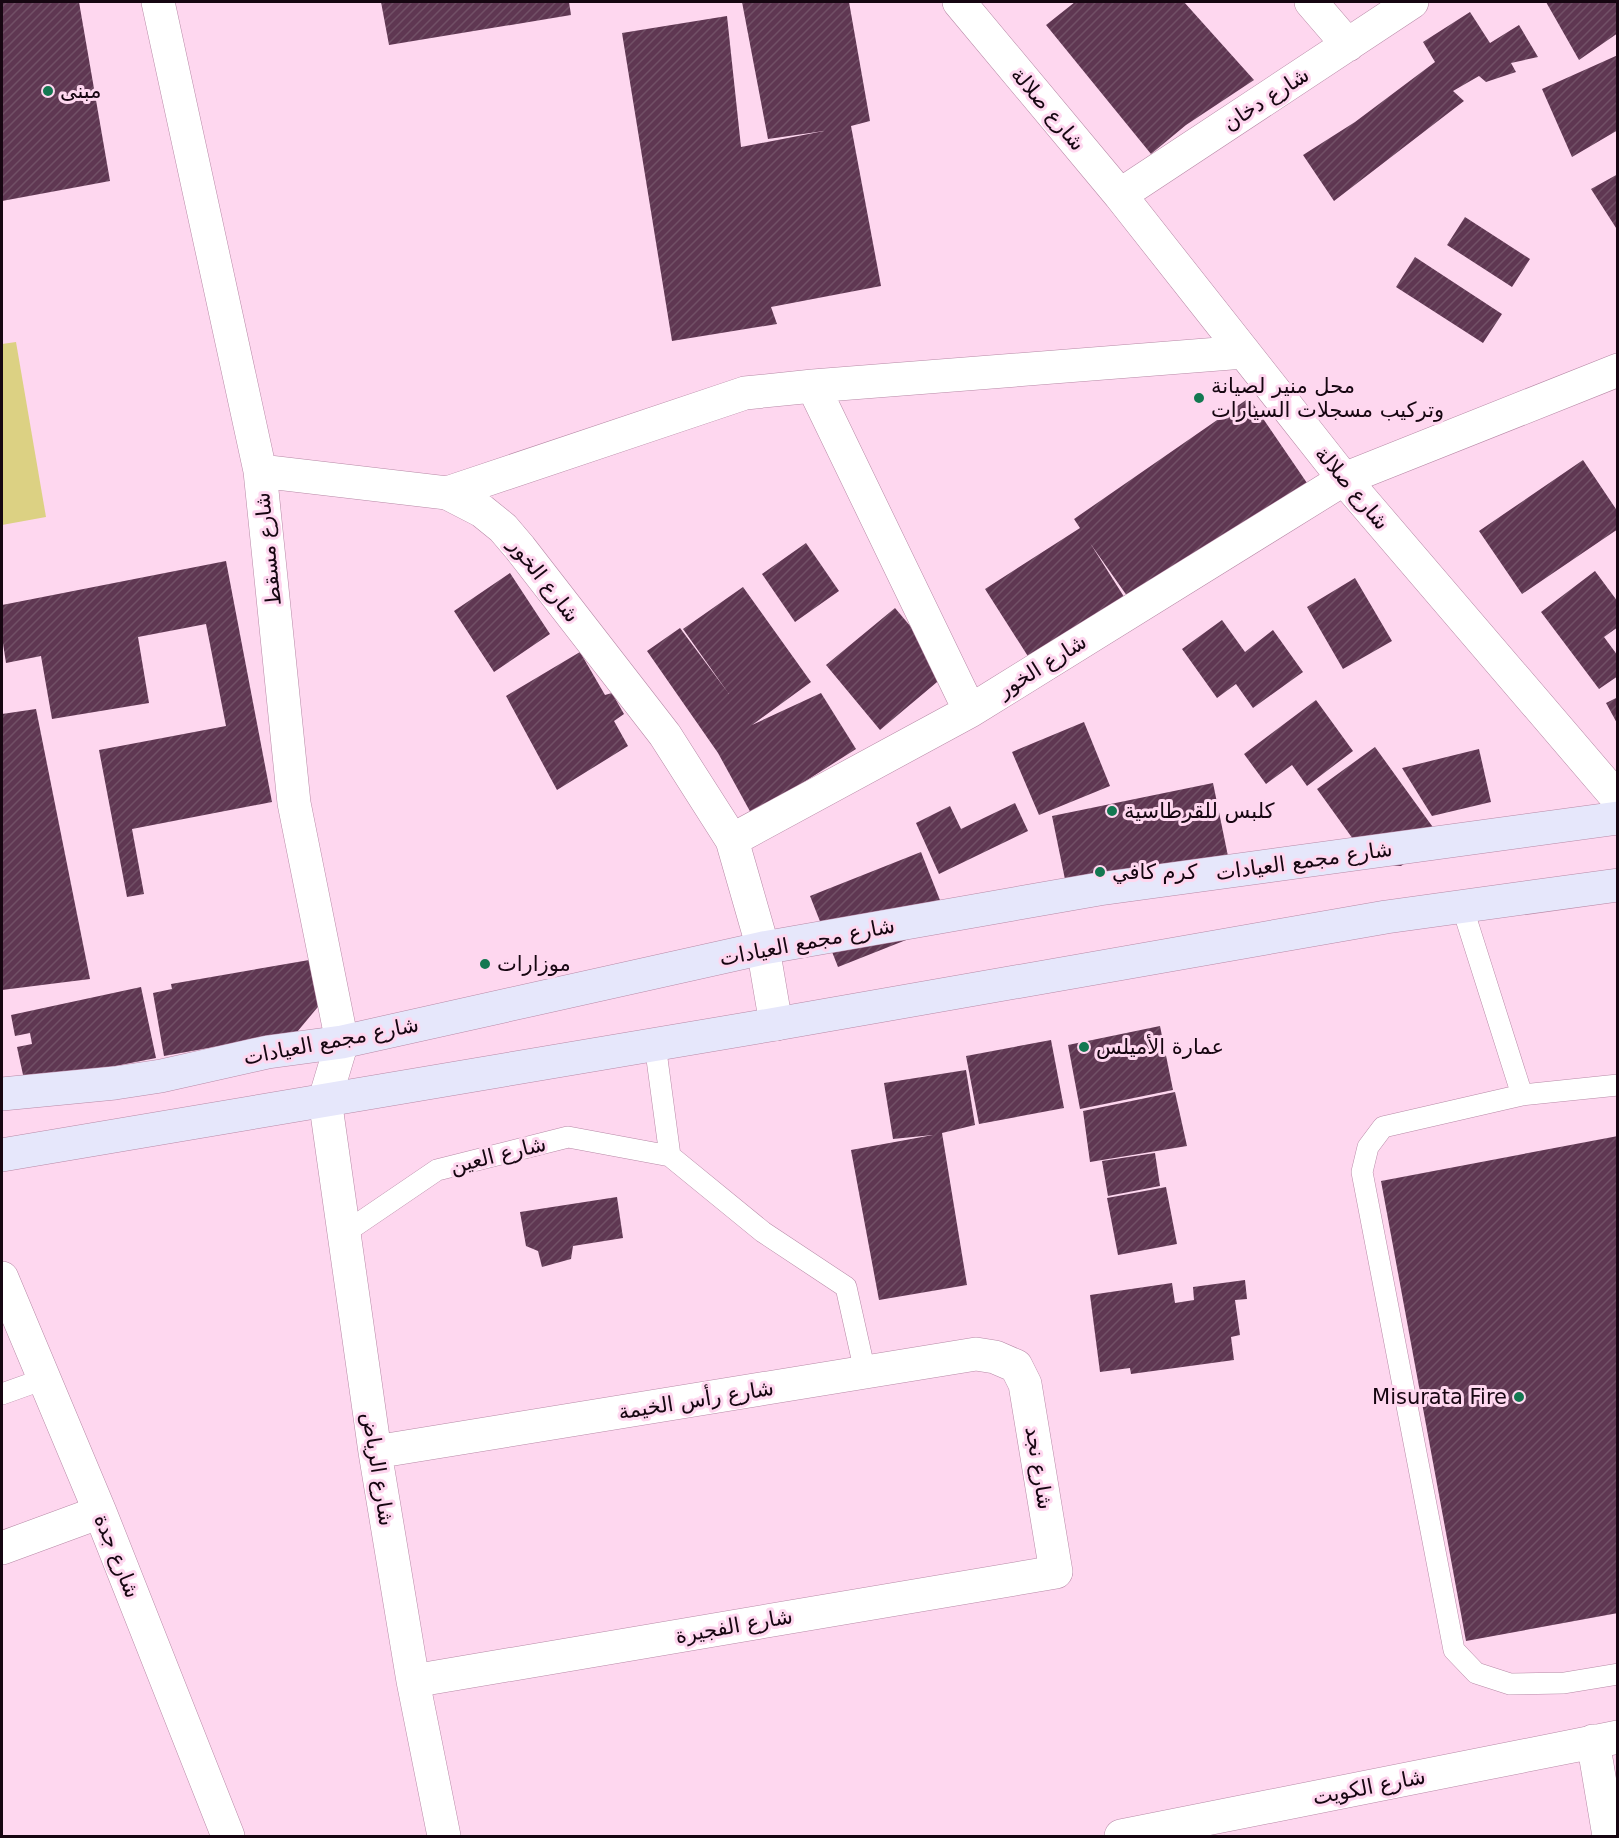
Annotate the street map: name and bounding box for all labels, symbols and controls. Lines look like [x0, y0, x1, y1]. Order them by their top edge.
street label: شارع صلالة [1006, 62, 1090, 156]
street label: شارع دخان [1219, 62, 1313, 136]
place label: مبنى [60, 79, 101, 103]
marker: مبنى [41, 84, 55, 98]
place label: محل منير لصيانة وتركيب مسجلات السيارات [1211, 374, 1444, 422]
marker: محل منير لصيانة وتركيب مسجلات السيارات [1192, 391, 1206, 405]
street label: شارع صلالة [1310, 441, 1394, 535]
street label: شارع مسقط [250, 491, 286, 607]
street label: شارع الخور [503, 532, 584, 627]
street label: شارع الخور [992, 629, 1091, 703]
place label: كلبس للقرطاسية [1124, 799, 1275, 823]
marker: كلبس للقرطاسية [1105, 804, 1119, 818]
street label: شارع مجمع العيادات [1214, 837, 1394, 885]
place label: كرم كافي [1112, 860, 1197, 884]
marker: كرم كافي [1093, 865, 1107, 879]
street label: شارع مجمع العيادات [717, 913, 897, 971]
place label: موزارات [497, 952, 571, 976]
marker: موزارات [478, 957, 492, 971]
street label: شارع مجمع العيادات [241, 1012, 421, 1070]
place label: عمارة الأميلس [1096, 1034, 1224, 1059]
marker: عمارة الأميلس [1077, 1040, 1091, 1054]
street label: شارع العين [448, 1131, 548, 1179]
street label: شارع رأس الخيمة [616, 1374, 775, 1424]
place label: Misurata Fire [1372, 1385, 1507, 1409]
marker: Misurata Fire [1512, 1390, 1526, 1404]
street label: شارع الرياض [357, 1410, 399, 1528]
street label: شارع نجد [1021, 1425, 1057, 1511]
street label: شارع جدة [89, 1511, 145, 1601]
street label: شارع الفجيرة [673, 1604, 795, 1648]
street label: شارع الكويت [1311, 1764, 1427, 1810]

